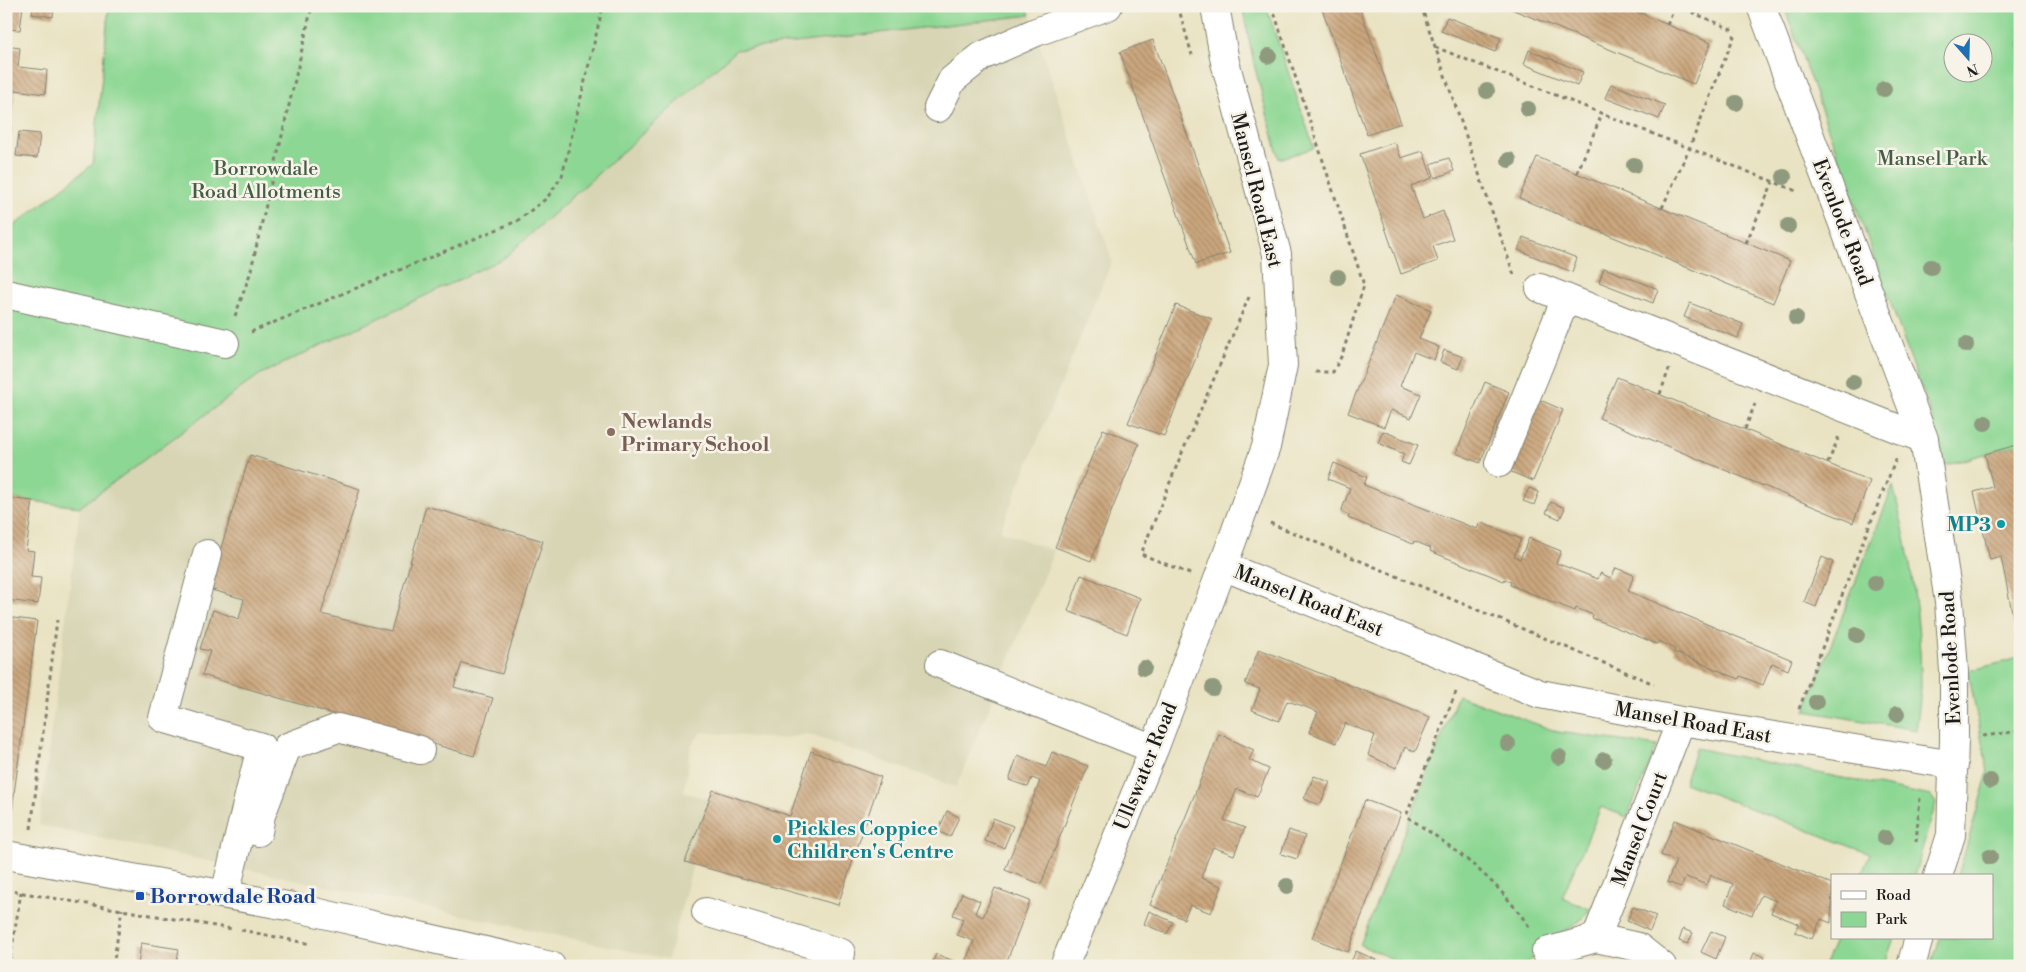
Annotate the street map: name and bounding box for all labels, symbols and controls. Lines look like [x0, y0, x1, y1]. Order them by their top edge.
north arrow [1944, 32, 1994, 82]
text: N [1964, 59, 1980, 80]
street label: Mansel Road East [1224, 110, 1287, 271]
park label: Mansel Park [1877, 147, 1989, 172]
street label: Evenlode Road [1806, 156, 1878, 290]
park label: Borrowdale Road Allotments [191, 157, 341, 205]
place label: Newlands Primary School [621, 410, 770, 458]
marker: Newlands Primary School [605, 426, 617, 438]
place label: MP3 [1946, 513, 1991, 538]
marker: MP3 [1995, 518, 2007, 530]
street label: Mansel Road East [1230, 560, 1387, 643]
street label: Evenlode Road [1935, 590, 1967, 725]
street label: Mansel Road East [1612, 697, 1773, 750]
street label: Ullswater Road [1109, 698, 1184, 834]
street label: Mansel Court [1607, 768, 1674, 891]
place label: Pickles Coppice Children's Centre [787, 817, 954, 865]
marker: Pickles Coppice Children's Centre [771, 833, 783, 845]
legend [1831, 874, 1994, 940]
place label: Borrowdale Road [150, 885, 317, 910]
text: Road [1876, 886, 1911, 905]
marker: Borrowdale Road [134, 890, 146, 902]
text: Park [1876, 910, 1908, 929]

